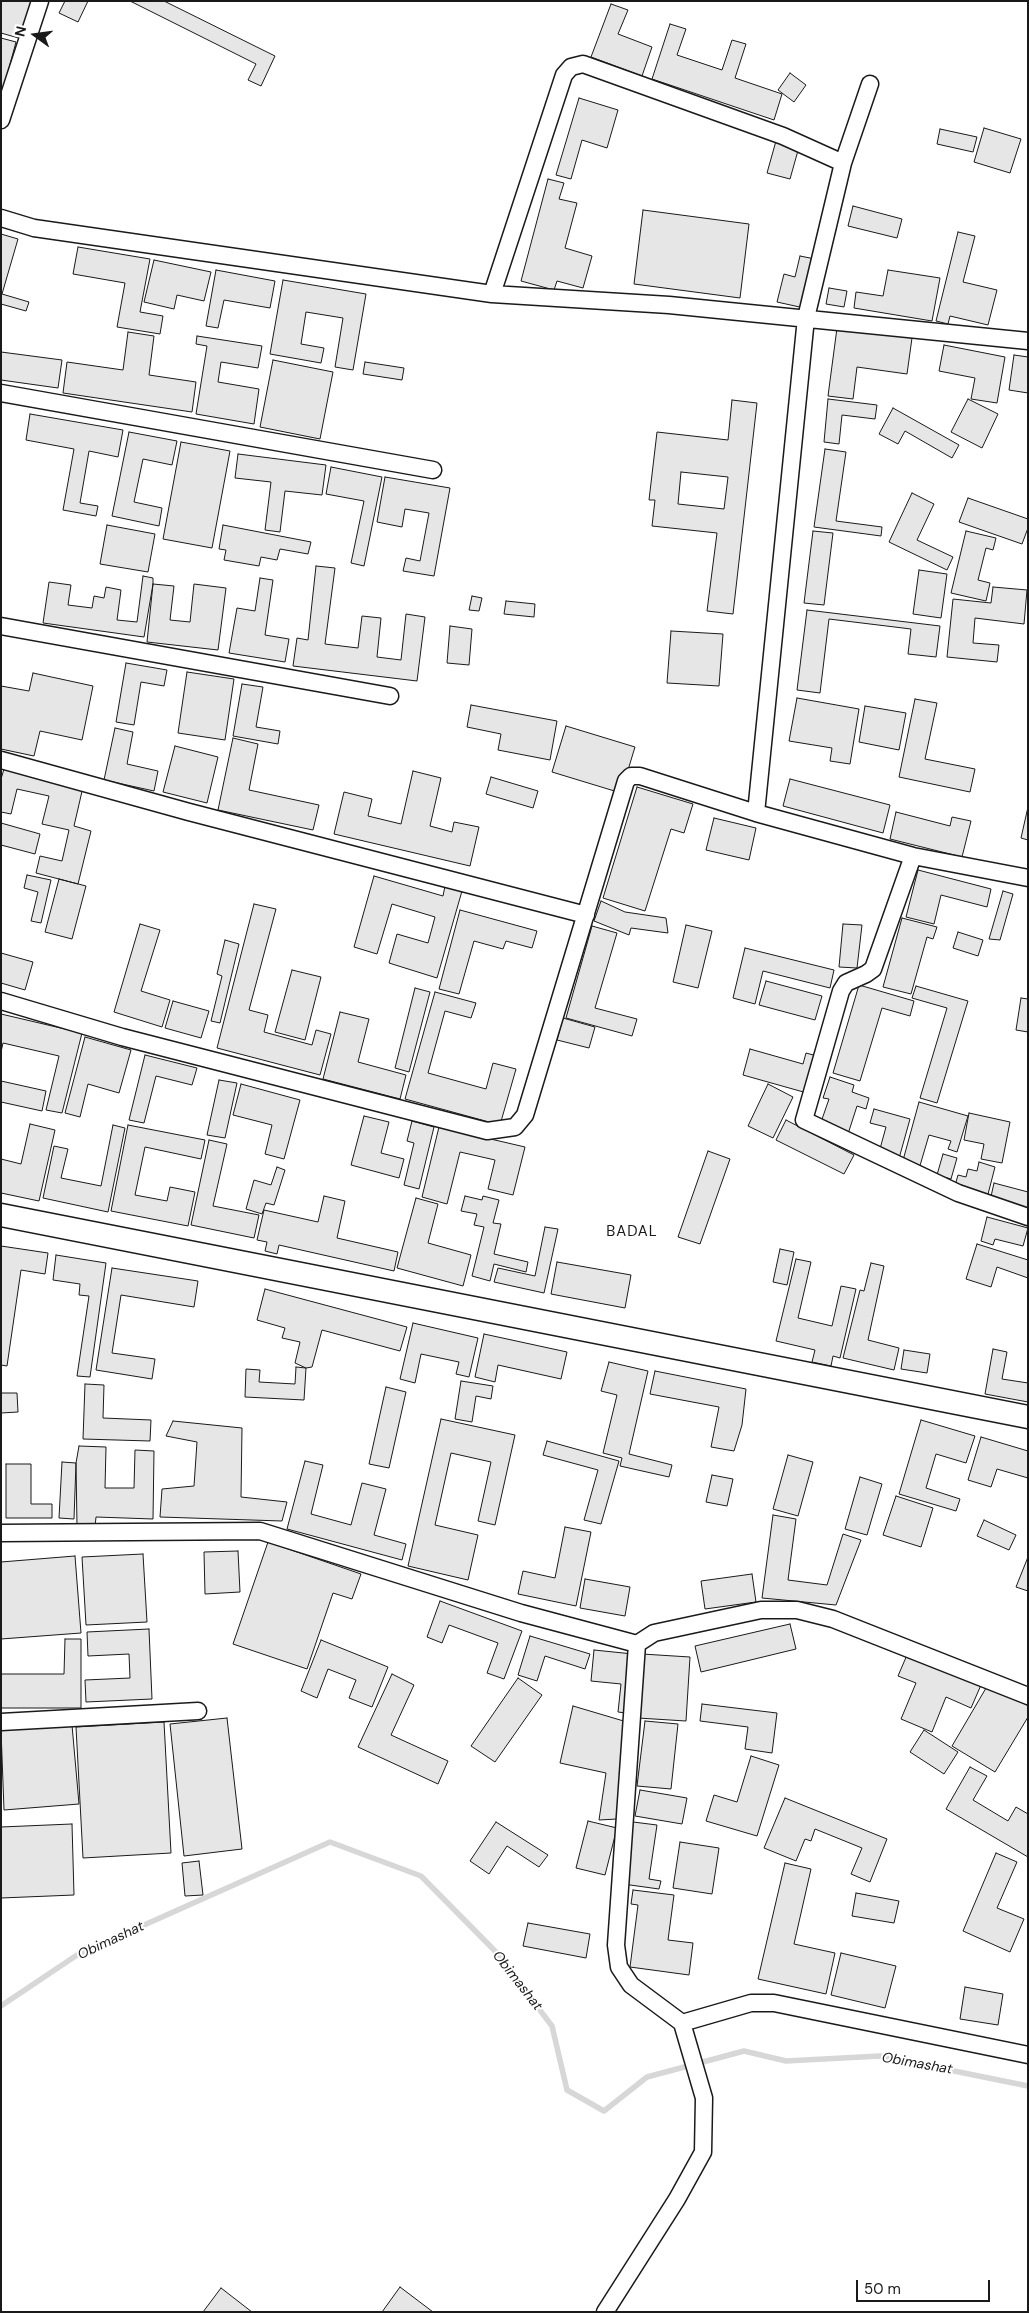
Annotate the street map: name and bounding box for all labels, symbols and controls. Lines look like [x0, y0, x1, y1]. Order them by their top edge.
north arrow [10, 10, 60, 60]
text: N [10, 24, 30, 39]
district label: BADAL [606, 1223, 658, 1241]
water label: Obimashat [75, 1918, 147, 1964]
water label: Obimashat [488, 1948, 546, 2014]
water label: Obimashat [880, 2050, 954, 2078]
scale bar [859, 2270, 993, 2302]
text: 50 m [864, 2279, 901, 2299]

